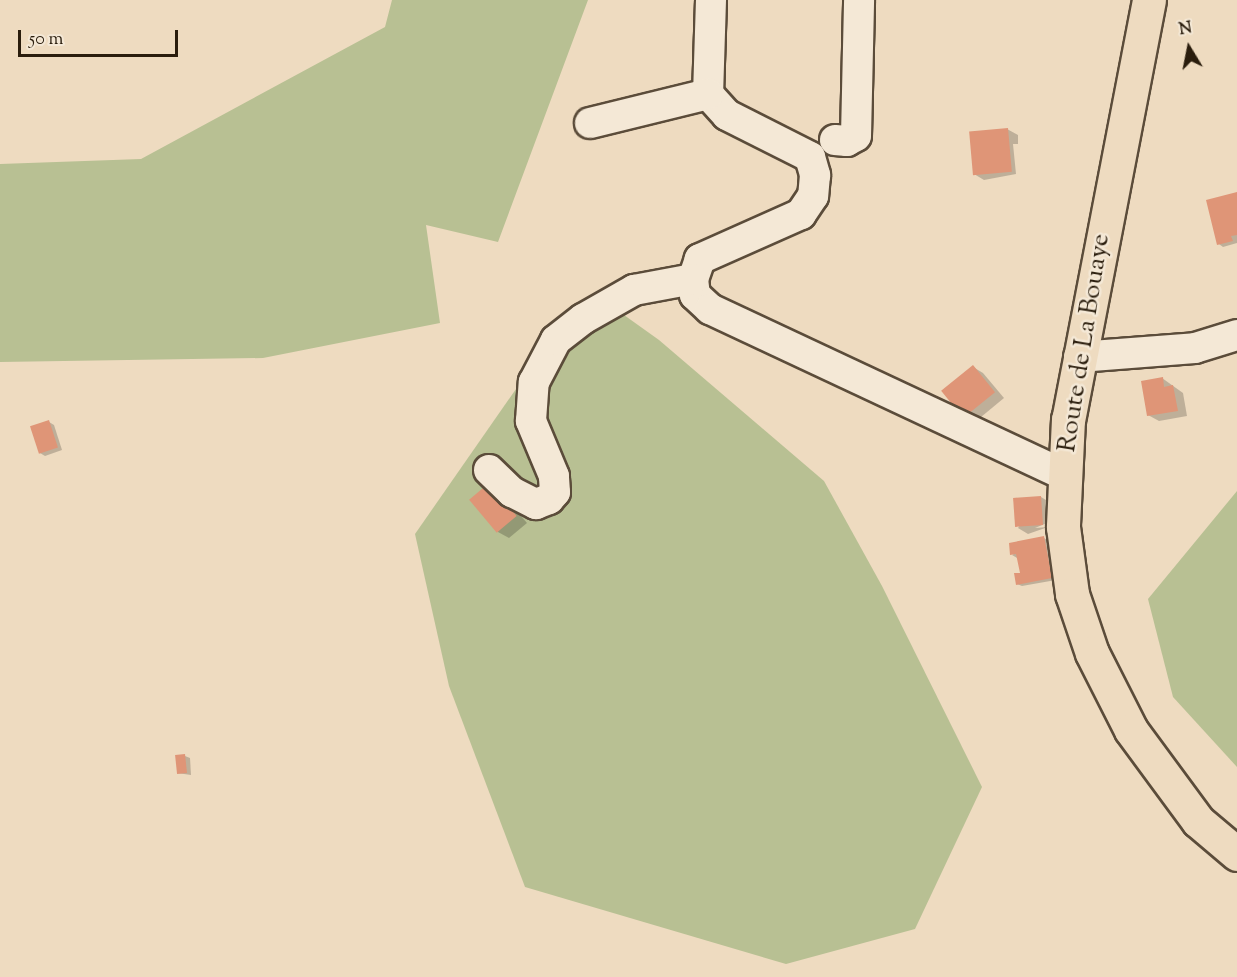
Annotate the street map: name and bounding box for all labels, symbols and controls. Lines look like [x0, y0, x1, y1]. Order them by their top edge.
text: N [1177, 17, 1194, 42]
scale bar [21, 18, 182, 56]
north arrow [1159, 18, 1219, 78]
text: 50 m [29, 27, 63, 53]
street label: Route de La Bouaye [1052, 232, 1118, 454]

